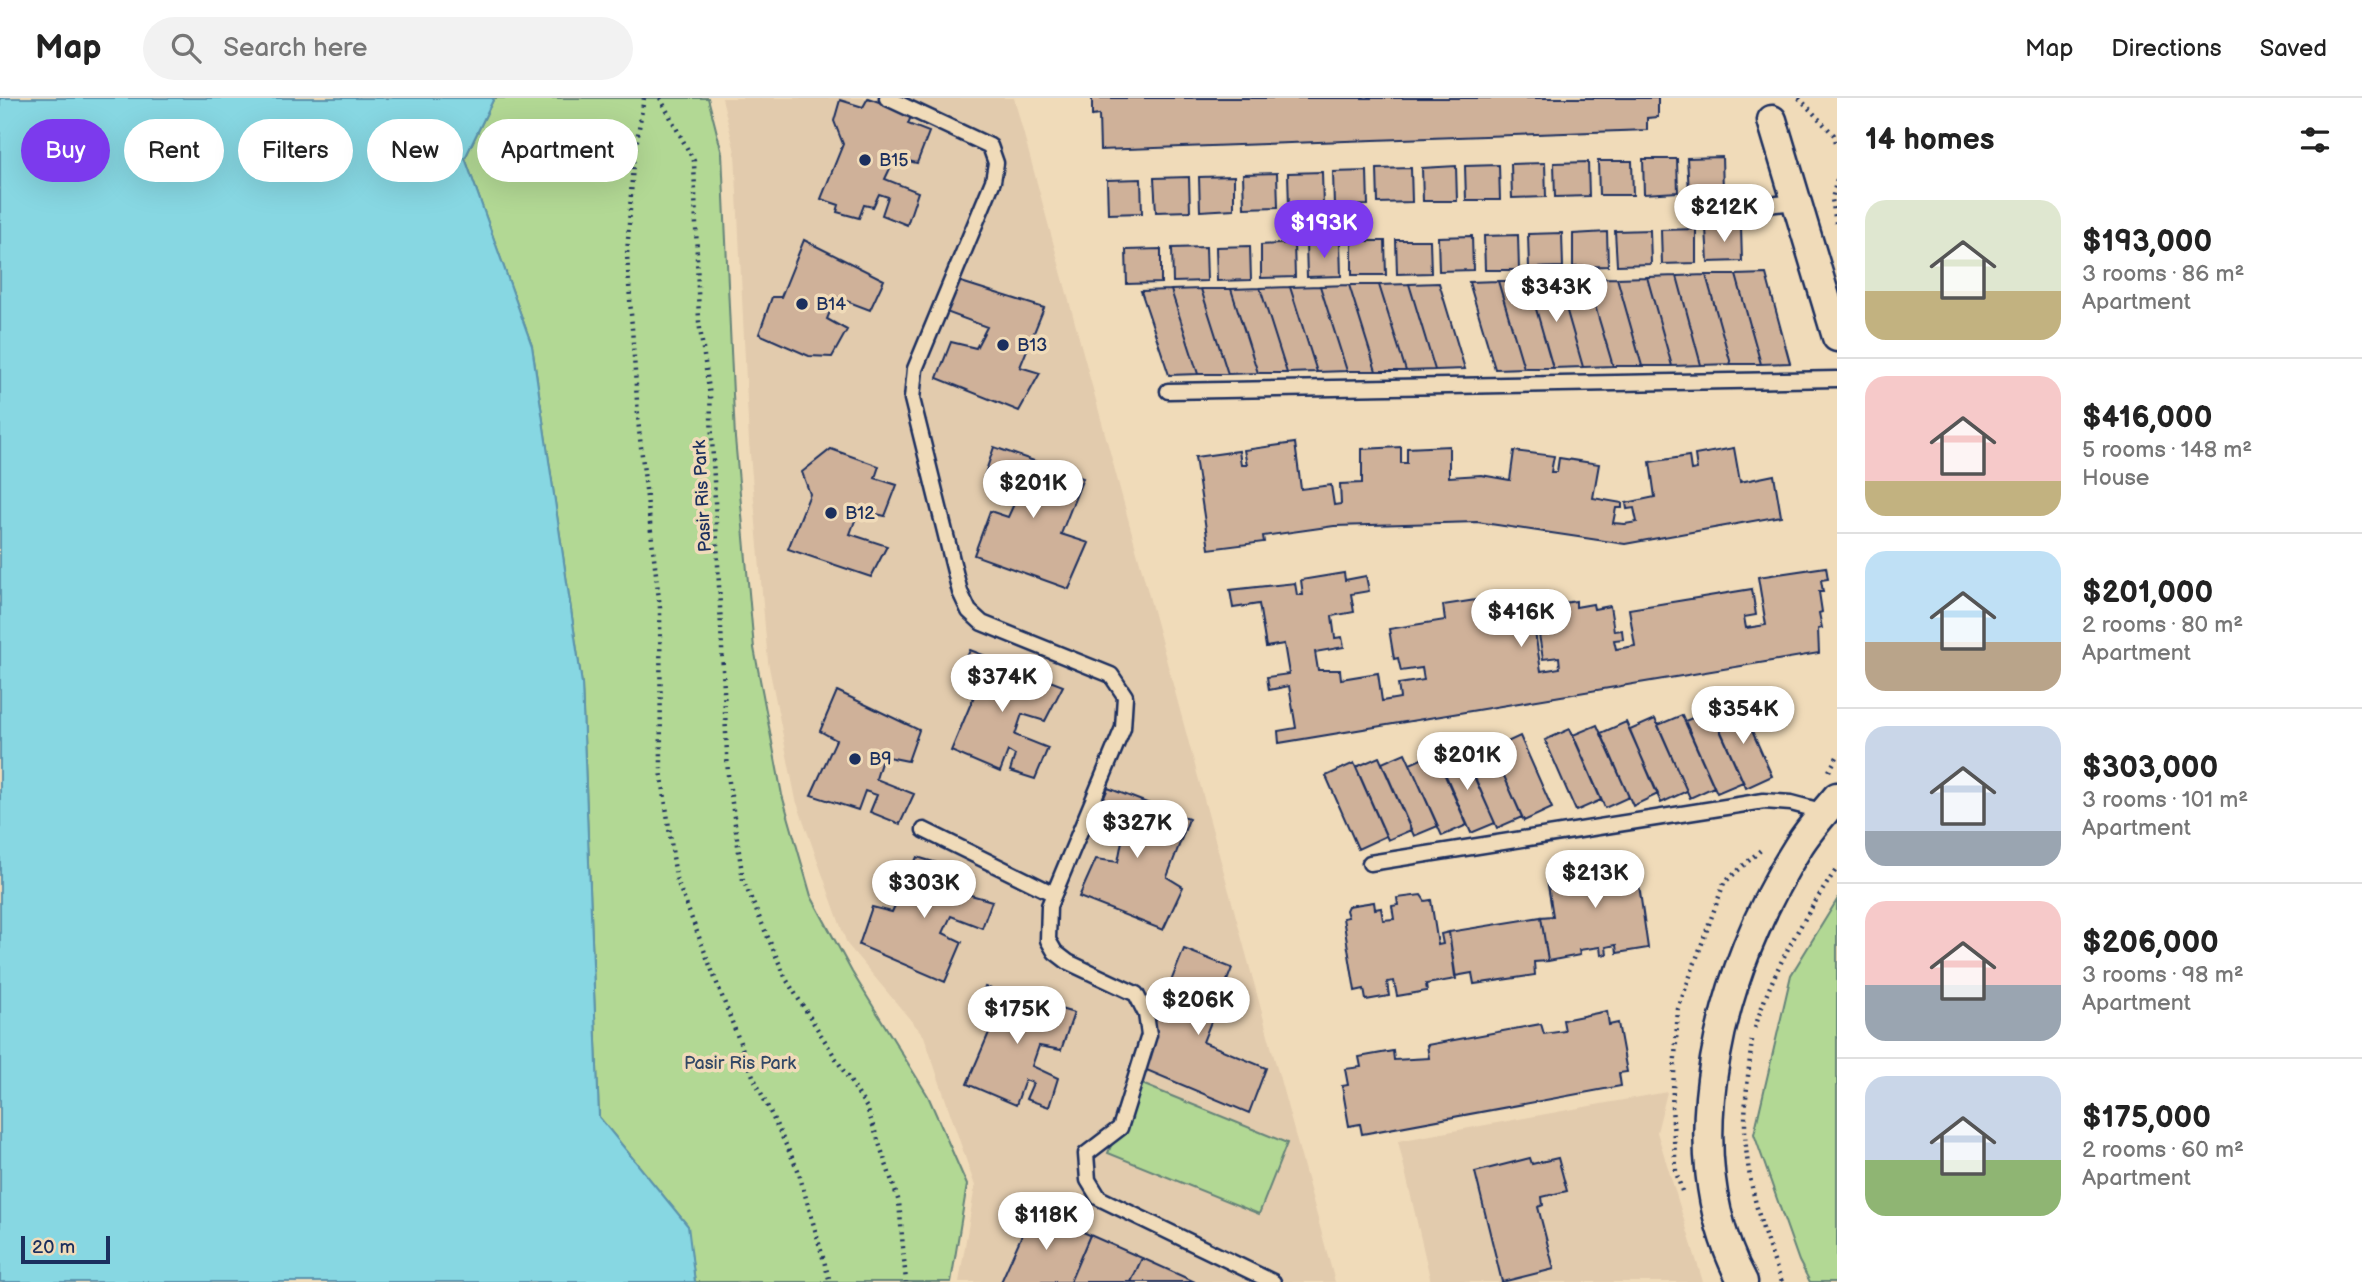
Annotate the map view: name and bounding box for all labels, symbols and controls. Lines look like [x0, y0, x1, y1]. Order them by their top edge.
search box [143, 17, 633, 80]
text: Map [35, 28, 101, 68]
icon: search [167, 29, 205, 67]
text: Search here [223, 33, 367, 64]
text: Map [2025, 34, 2073, 63]
text: Directions [2111, 34, 2222, 63]
text: Saved [2260, 34, 2327, 63]
chip: Buy [21, 119, 110, 182]
chip: Rent [124, 119, 224, 182]
chip: Filters [238, 119, 353, 182]
chip: New [367, 119, 463, 182]
chip: Apartment [477, 119, 638, 182]
icon: filters [2296, 121, 2334, 159]
text: 14 homes [1865, 122, 1994, 158]
place label: B15 [879, 150, 909, 171]
marker: B15 [857, 152, 873, 168]
pin: $212K [1675, 184, 1773, 244]
text: $212K [1690, 193, 1758, 221]
pin: $193K [1275, 200, 1373, 260]
text: $193K [1290, 209, 1358, 237]
text: $193,000 [2082, 224, 2212, 260]
icon: home [1921, 228, 2005, 312]
text: 3 rooms · 86 m² [2082, 260, 2244, 288]
pin: $343K [1507, 264, 1605, 324]
text: $343K [1520, 273, 1592, 301]
text: Apartment [2082, 288, 2191, 316]
place label: B14 [816, 294, 846, 315]
marker: B14 [794, 296, 810, 312]
place label: B13 [1017, 335, 1047, 356]
marker: B13 [995, 337, 1011, 353]
text: $416,000 [2082, 400, 2212, 436]
icon: home [1921, 404, 2005, 488]
text: 5 rooms · 148 m² [2082, 436, 2252, 464]
street label: Pasir Ris Park [689, 439, 716, 553]
pin: $201K [984, 460, 1082, 520]
text: House [2082, 464, 2149, 492]
text: $201K [999, 469, 1067, 497]
place label: B12 [845, 503, 875, 524]
marker: B12 [823, 505, 839, 521]
text: $201,000 [2082, 575, 2213, 611]
icon: home [1921, 579, 2005, 663]
pin: $416K [1472, 589, 1570, 649]
text: $416K [1487, 598, 1555, 626]
text: 2 rooms · 80 m² [2082, 611, 2243, 639]
text: Apartment [2082, 639, 2191, 667]
pin: $374K [953, 654, 1051, 714]
text: $374K [967, 663, 1037, 691]
pin: $354K [1694, 686, 1792, 746]
text: $354K [1707, 695, 1779, 723]
pin: $201K [1418, 732, 1516, 792]
text: $201K [1433, 741, 1501, 769]
place label: B9 [869, 749, 892, 770]
text: $303,000 [2082, 750, 2218, 786]
marker: B9 [847, 751, 863, 767]
icon: home [1921, 754, 2005, 838]
text: 3 rooms · 101 m² [2082, 786, 2248, 814]
pin: $327K [1088, 800, 1186, 860]
text: $327K [1102, 809, 1172, 837]
text: Apartment [2082, 814, 2191, 842]
pin: $213K [1546, 850, 1644, 910]
text: $213K [1561, 859, 1629, 887]
pin: $303K [875, 860, 973, 920]
text: $303K [888, 869, 960, 897]
text: $206,000 [2082, 925, 2219, 961]
icon: home [1921, 929, 2005, 1013]
text: 3 rooms · 98 m² [2082, 961, 2244, 989]
pin: $206K [1149, 978, 1247, 1037]
pin: $175K [968, 986, 1066, 1046]
text: $206K [1162, 986, 1234, 1014]
text: Apartment [2082, 989, 2191, 1017]
text: $175K [984, 995, 1050, 1023]
park label: Pasir Ris Park [684, 1053, 796, 1074]
text: $175,000 [2082, 1100, 2211, 1136]
icon: home [1921, 1104, 2005, 1188]
text: 2 rooms · 60 m² [2082, 1136, 2244, 1164]
text: Apartment [2082, 1164, 2191, 1192]
pin: $118K [997, 1192, 1095, 1252]
text: $118K [1014, 1201, 1078, 1229]
scale bar [21, 1233, 110, 1265]
text: 20 m [32, 1236, 75, 1259]

